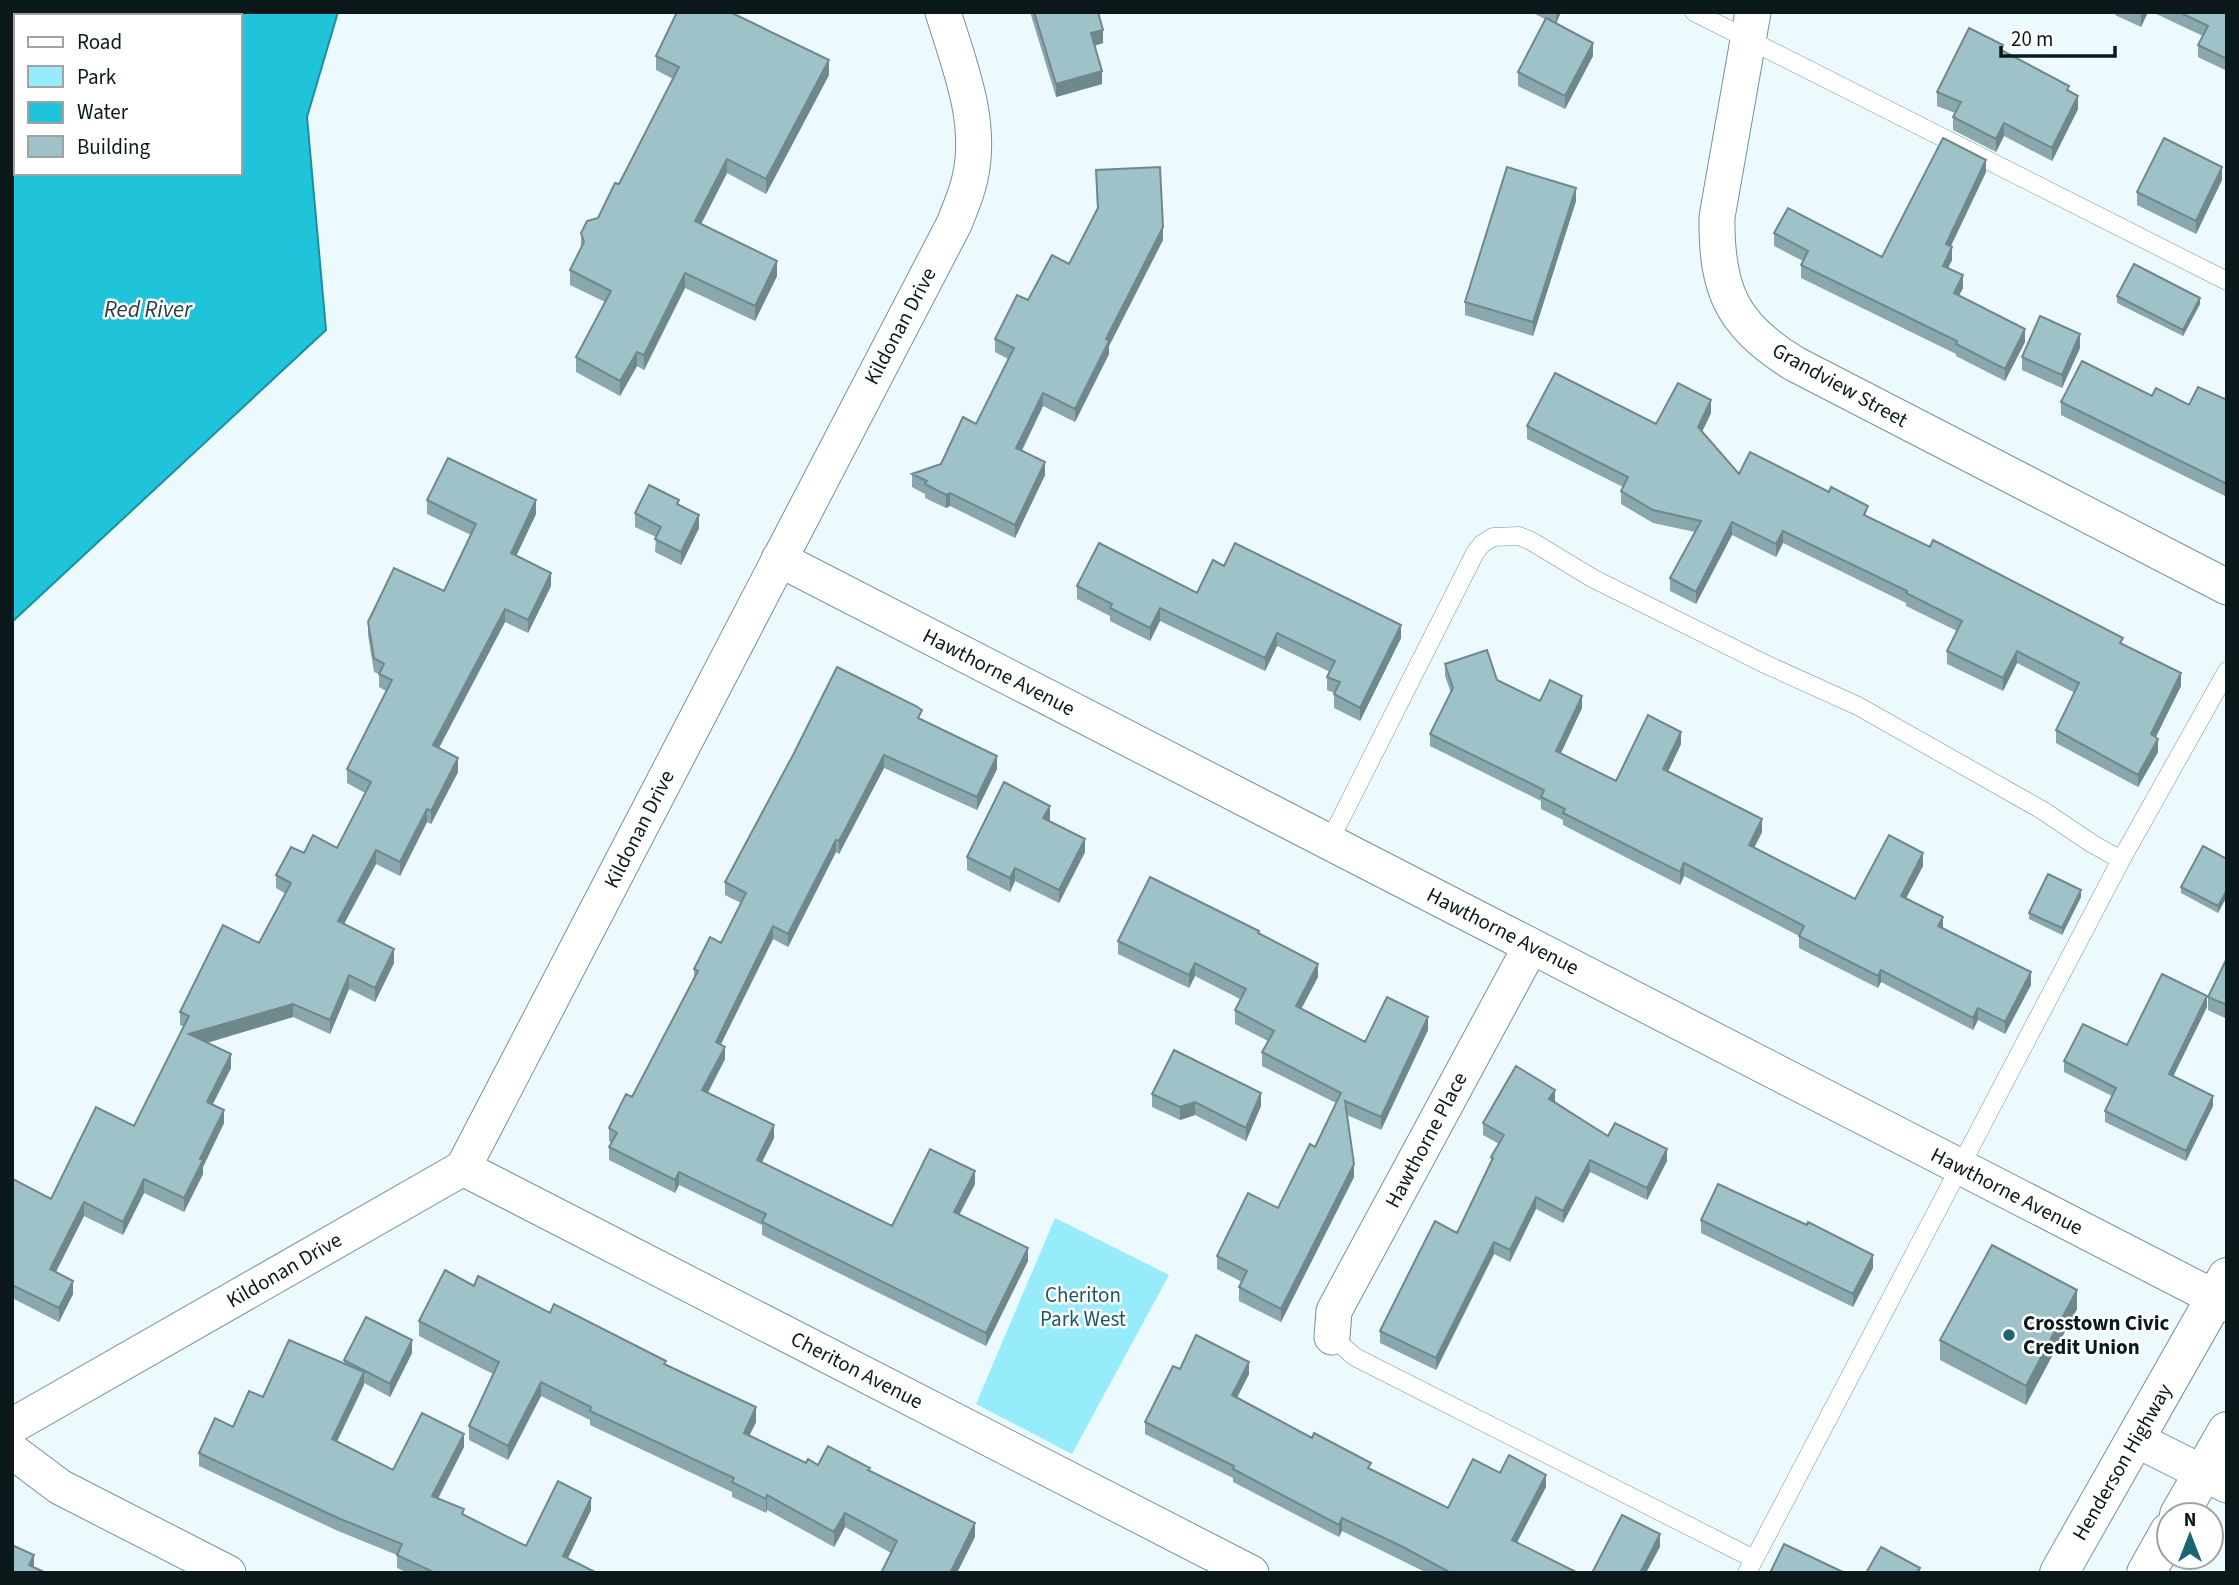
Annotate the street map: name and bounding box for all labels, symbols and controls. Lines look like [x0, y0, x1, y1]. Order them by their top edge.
legend [14, 14, 242, 175]
scale bar [2001, 14, 2115, 58]
text: 20 m [2011, 24, 2053, 54]
text: Road [77, 27, 122, 57]
text: Park [77, 62, 117, 92]
text: Water [77, 97, 129, 127]
text: Building [77, 132, 151, 162]
street label: Kildonan Drive [856, 262, 944, 390]
water label: Red River [104, 293, 193, 326]
street label: Grandview Street [1767, 335, 1913, 435]
street label: Hawthorne Avenue [918, 621, 1080, 723]
street label: Kildonan Drive [596, 765, 682, 893]
street label: Hawthorne Avenue [1422, 880, 1584, 982]
street label: Hawthorne Place [1378, 1067, 1474, 1213]
street label: Hawthorne Avenue [1926, 1140, 2088, 1242]
street label: Kildonan Drive [221, 1225, 347, 1315]
park label: Cheriton Park West [1040, 1280, 1126, 1334]
place label: Crosstown Civic Credit Union [2023, 1308, 2170, 1362]
street label: Cheriton Avenue [786, 1324, 928, 1416]
marker: Crosstown Civic Credit Union [2001, 1327, 2017, 1343]
street label: Henderson Highway [2065, 1378, 2179, 1546]
north arrow [2155, 1501, 2225, 1571]
text: N [2184, 1507, 2196, 1534]

